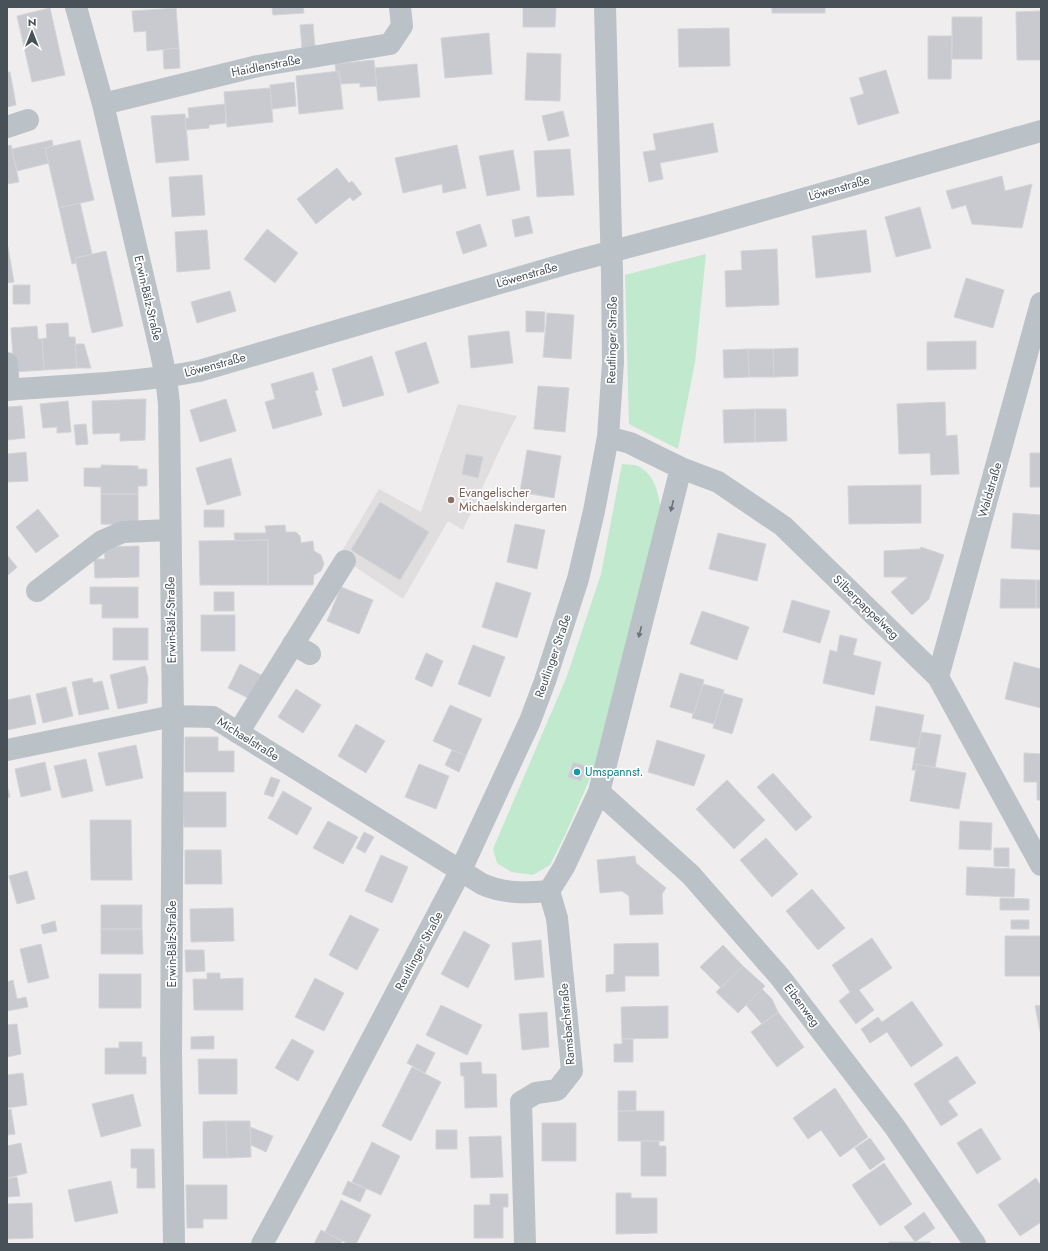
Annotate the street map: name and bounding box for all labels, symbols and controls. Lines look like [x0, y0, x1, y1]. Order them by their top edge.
north arrow [12, 12, 52, 52]
text: N [28, 14, 36, 30]
street label: Haidlenstraße [230, 50, 302, 82]
street label: Löwenstraße [806, 171, 872, 205]
street label: Erwin-Bälz-Straße [129, 254, 167, 342]
street label: Löwenstraße [494, 258, 560, 292]
street label: Reutlinger Straße [602, 296, 622, 384]
street label: Löwenstraße [182, 348, 248, 382]
street label: Waldstraße [974, 460, 1006, 520]
place label: Evangelischer Michaelskindergarten [459, 484, 567, 516]
marker: Evangelischer Michaelskindergarten [446, 495, 456, 505]
one-way arrow [668, 500, 674, 512]
street label: Silberpappelweg [829, 571, 903, 643]
street label: Erwin-Bälz-Straße [161, 576, 181, 664]
street label: Reutlinger Straße [530, 612, 576, 700]
one-way arrow [636, 626, 642, 638]
street label: Michaelstraße [213, 713, 283, 765]
place label: Umspannst. [585, 763, 643, 781]
marker: Umspannst. [572, 767, 582, 777]
street label: Erwin-Bälz-Straße [163, 901, 181, 987]
street label: Reutlinger Straße [391, 908, 447, 994]
street label: Eibenweg [780, 980, 824, 1030]
street label: Ramsbachstraße [554, 982, 580, 1066]

